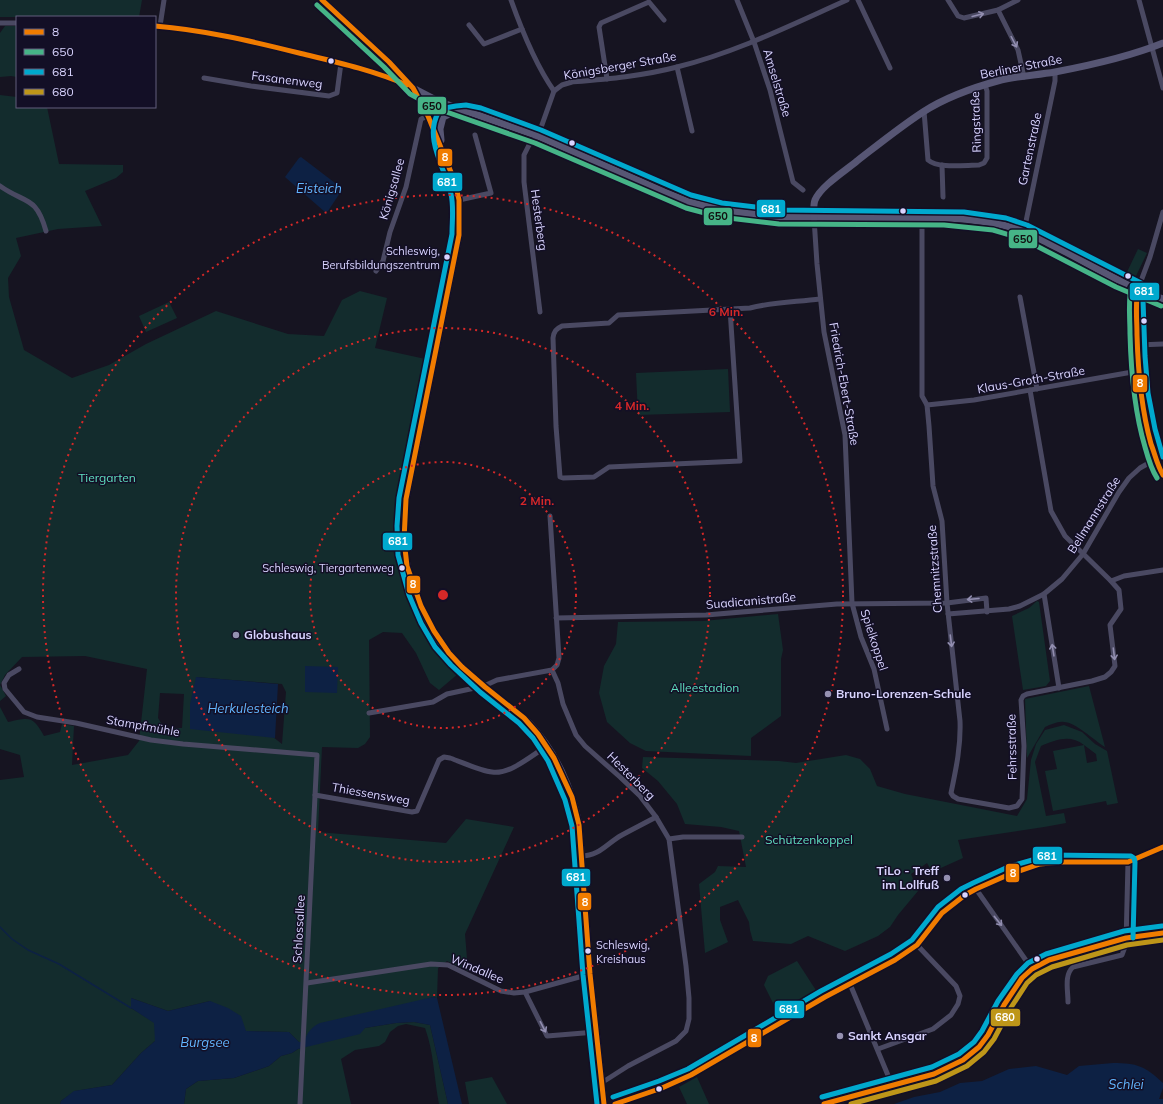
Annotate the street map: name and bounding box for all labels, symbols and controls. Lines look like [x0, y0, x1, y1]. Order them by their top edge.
one-way arrow [971, 11, 984, 19]
legend [16, 16, 156, 108]
text: 8 [52, 24, 59, 39]
one-way arrow [1011, 36, 1019, 48]
text: 650 [52, 44, 74, 59]
street label: Amselstraße [760, 47, 795, 119]
street label: Königsberger Straße [562, 48, 677, 83]
street label: Berliner Straße [979, 51, 1063, 82]
unlabelled marker [326, 56, 336, 66]
text: 681 [52, 64, 74, 79]
street label: Fasanenweg [251, 68, 323, 91]
text: 680 [52, 84, 74, 99]
street label: Ringstraße [967, 91, 984, 153]
line badge: 650 [417, 96, 447, 115]
text: 650 [422, 99, 442, 113]
street label: Gartenstraße [1014, 111, 1045, 187]
unlabelled marker [567, 138, 577, 148]
line badge: 8 [437, 148, 453, 167]
text: 8 [442, 150, 449, 164]
street label: Königsallee [376, 156, 407, 221]
line badge: 681 [432, 172, 463, 192]
text: 681 [437, 175, 457, 189]
water label: Eisteich [296, 180, 342, 196]
street label: Hesterberg [528, 188, 551, 252]
line badge: 681 [756, 199, 786, 218]
text: 681 [761, 202, 781, 216]
unlabelled marker [898, 206, 908, 216]
line badge: 650 [703, 207, 733, 226]
text: 650 [708, 209, 728, 223]
line badge: 650 [1008, 229, 1038, 249]
text: 650 [1013, 232, 1033, 246]
place label: Schleswig, Berufsbildungszentrum [322, 244, 440, 272]
marker: Schleswig, Berufsbildungszentrum [442, 252, 452, 262]
unlabelled marker [1123, 271, 1133, 281]
line badge: 681 [1129, 282, 1160, 301]
text: 681 [1134, 284, 1154, 298]
text: 6 Min. [709, 304, 743, 319]
unlabelled marker [1139, 316, 1149, 326]
street label: Friedrich-Ebert-Straße [826, 321, 863, 447]
street label: Klaus-Groth-Straße [976, 363, 1086, 396]
line badge: 8 [1132, 374, 1148, 393]
text: 8 [1137, 376, 1144, 390]
text: 4 Min. [615, 398, 649, 413]
park label: Tiergarten [78, 470, 136, 485]
street label: Bellmannstraße [1064, 473, 1123, 556]
text: 2 Min. [520, 493, 554, 508]
street label: Chemnitzstraße [924, 524, 945, 614]
line badge: 681 [382, 532, 413, 551]
text: 681 [388, 534, 408, 548]
place label: Schleswig, Tiergartenweg [262, 561, 394, 575]
marker: Schleswig, Tiergartenweg [397, 563, 407, 573]
line badge: 8 [406, 575, 421, 594]
text: 8 [410, 577, 417, 591]
centre of rings [436, 588, 450, 602]
street label: Suadicanistraße [705, 589, 797, 612]
one-way arrow [967, 595, 980, 603]
street label: Spielkoppel [858, 607, 891, 672]
place label: Globushaus [244, 627, 312, 642]
marker: Globushaus [231, 630, 241, 640]
one-way arrow [947, 634, 955, 647]
one-way arrow [1049, 644, 1057, 657]
one-way arrow [1110, 647, 1118, 660]
park label: Alleestadion [671, 680, 739, 695]
place label: Bruno-Lorenzen-Schule [836, 686, 971, 701]
marker: Bruno-Lorenzen-Schule [823, 689, 833, 699]
water label: Herkulesteich [207, 700, 289, 716]
street label: Stampfmühle [105, 712, 181, 739]
street label: Fehrsstraße [1003, 714, 1020, 780]
street label: Hesterberg [604, 748, 659, 803]
street label: Thiessensweg [331, 779, 411, 808]
park label: Schützenkoppel [765, 832, 853, 847]
line badge: 681 [1032, 846, 1063, 865]
text: 681 [1037, 849, 1057, 863]
place label: TiLo - Treff im Lollfuß [877, 863, 940, 892]
line badge: 8 [1005, 863, 1020, 883]
text: 8 [1010, 866, 1017, 880]
line badge: 681 [561, 868, 591, 887]
text: 681 [566, 870, 586, 884]
marker: TiLo - Treff im Lollfuß [942, 873, 952, 883]
unlabelled marker [960, 890, 970, 900]
line badge: 8 [577, 892, 592, 911]
street label: Schlossallee [289, 895, 308, 963]
text: 8 [582, 895, 589, 909]
one-way arrow [994, 916, 1003, 927]
place label: Schleswig, Kreishaus [596, 938, 650, 966]
marker: Schleswig, Kreishaus [583, 946, 593, 956]
street label: Windallee [448, 951, 506, 986]
unlabelled marker [1032, 954, 1042, 964]
line badge: 681 [774, 1000, 805, 1019]
text: 681 [779, 1002, 799, 1016]
line badge: 680 [990, 1008, 1021, 1027]
text: 680 [995, 1010, 1015, 1024]
one-way arrow [539, 1020, 547, 1032]
line badge: 8 [747, 1028, 762, 1048]
place label: Sankt Ansgar [848, 1028, 927, 1043]
text: 8 [751, 1031, 758, 1045]
marker: Sankt Ansgar [835, 1031, 845, 1041]
water label: Burgsee [180, 1034, 230, 1050]
water label: Schlei [1108, 1076, 1145, 1092]
unlabelled marker [654, 1084, 664, 1094]

